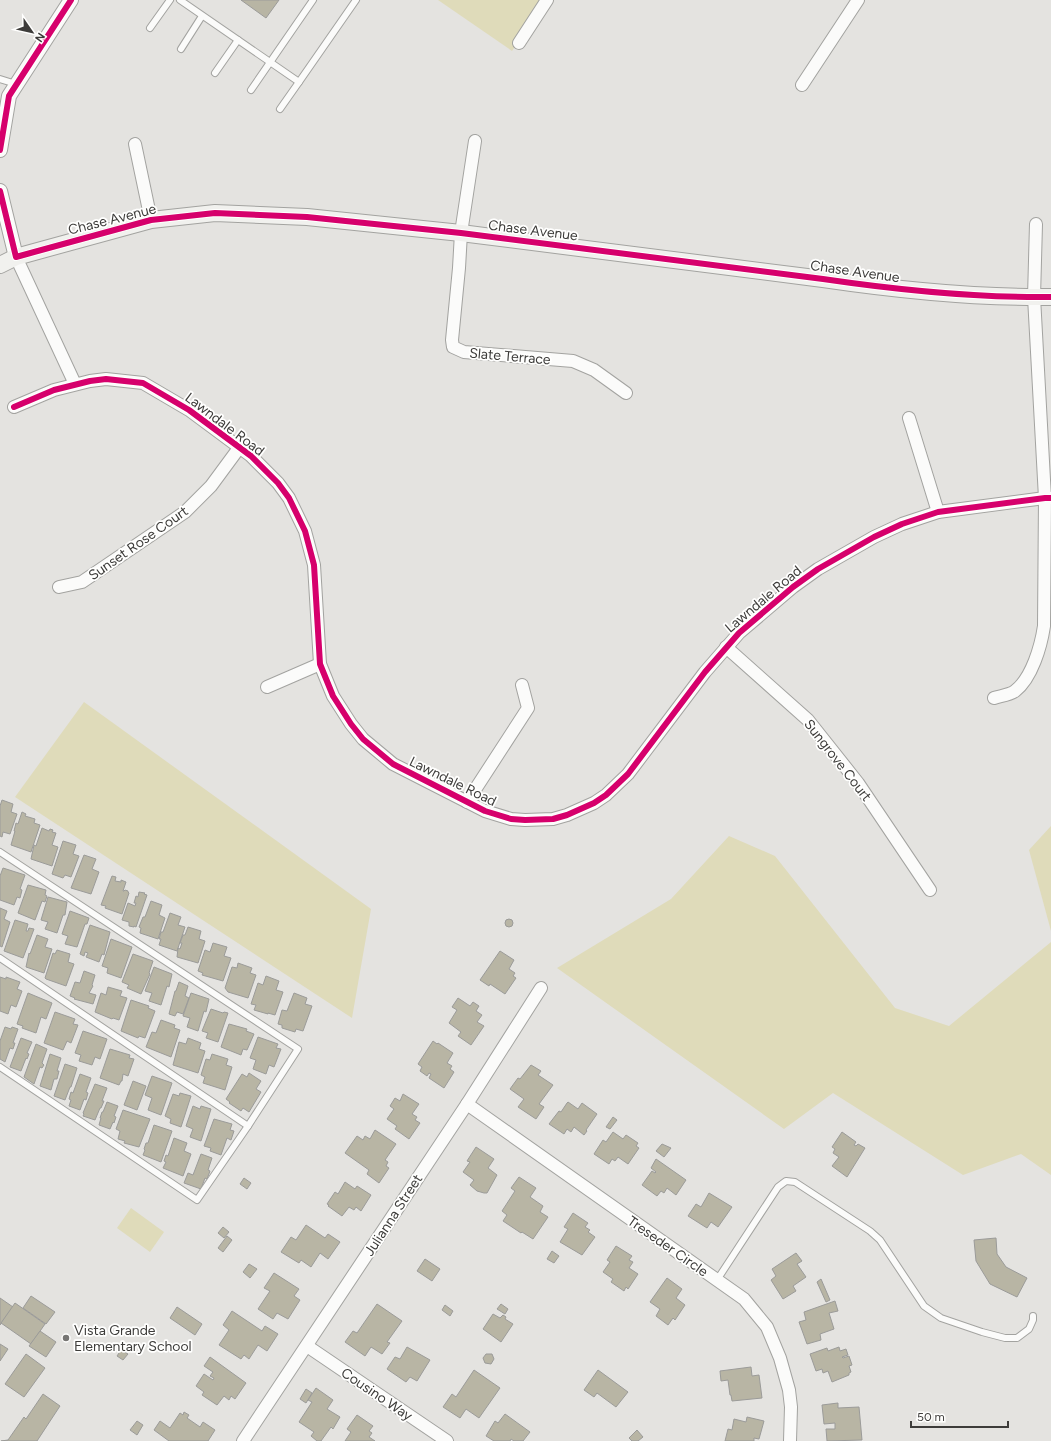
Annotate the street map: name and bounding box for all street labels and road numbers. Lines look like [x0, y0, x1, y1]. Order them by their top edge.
street label: Chase Avenue [66, 200, 158, 239]
street label: Chase Avenue [487, 217, 579, 244]
street label: Chase Avenue [809, 257, 901, 286]
street label: Slate Terrace [469, 344, 552, 369]
street label: Lawndale Road [182, 389, 268, 460]
street label: Sunset Rose Court [85, 503, 191, 584]
street label: Lawndale Road [722, 562, 805, 636]
street label: Sungrove Court [800, 716, 875, 805]
street label: Lawndale Road [406, 753, 499, 810]
street label: Julianna Street [361, 1171, 426, 1259]
street label: Treseder Circle [624, 1212, 711, 1281]
street label: Cousino Way [338, 1364, 416, 1425]

